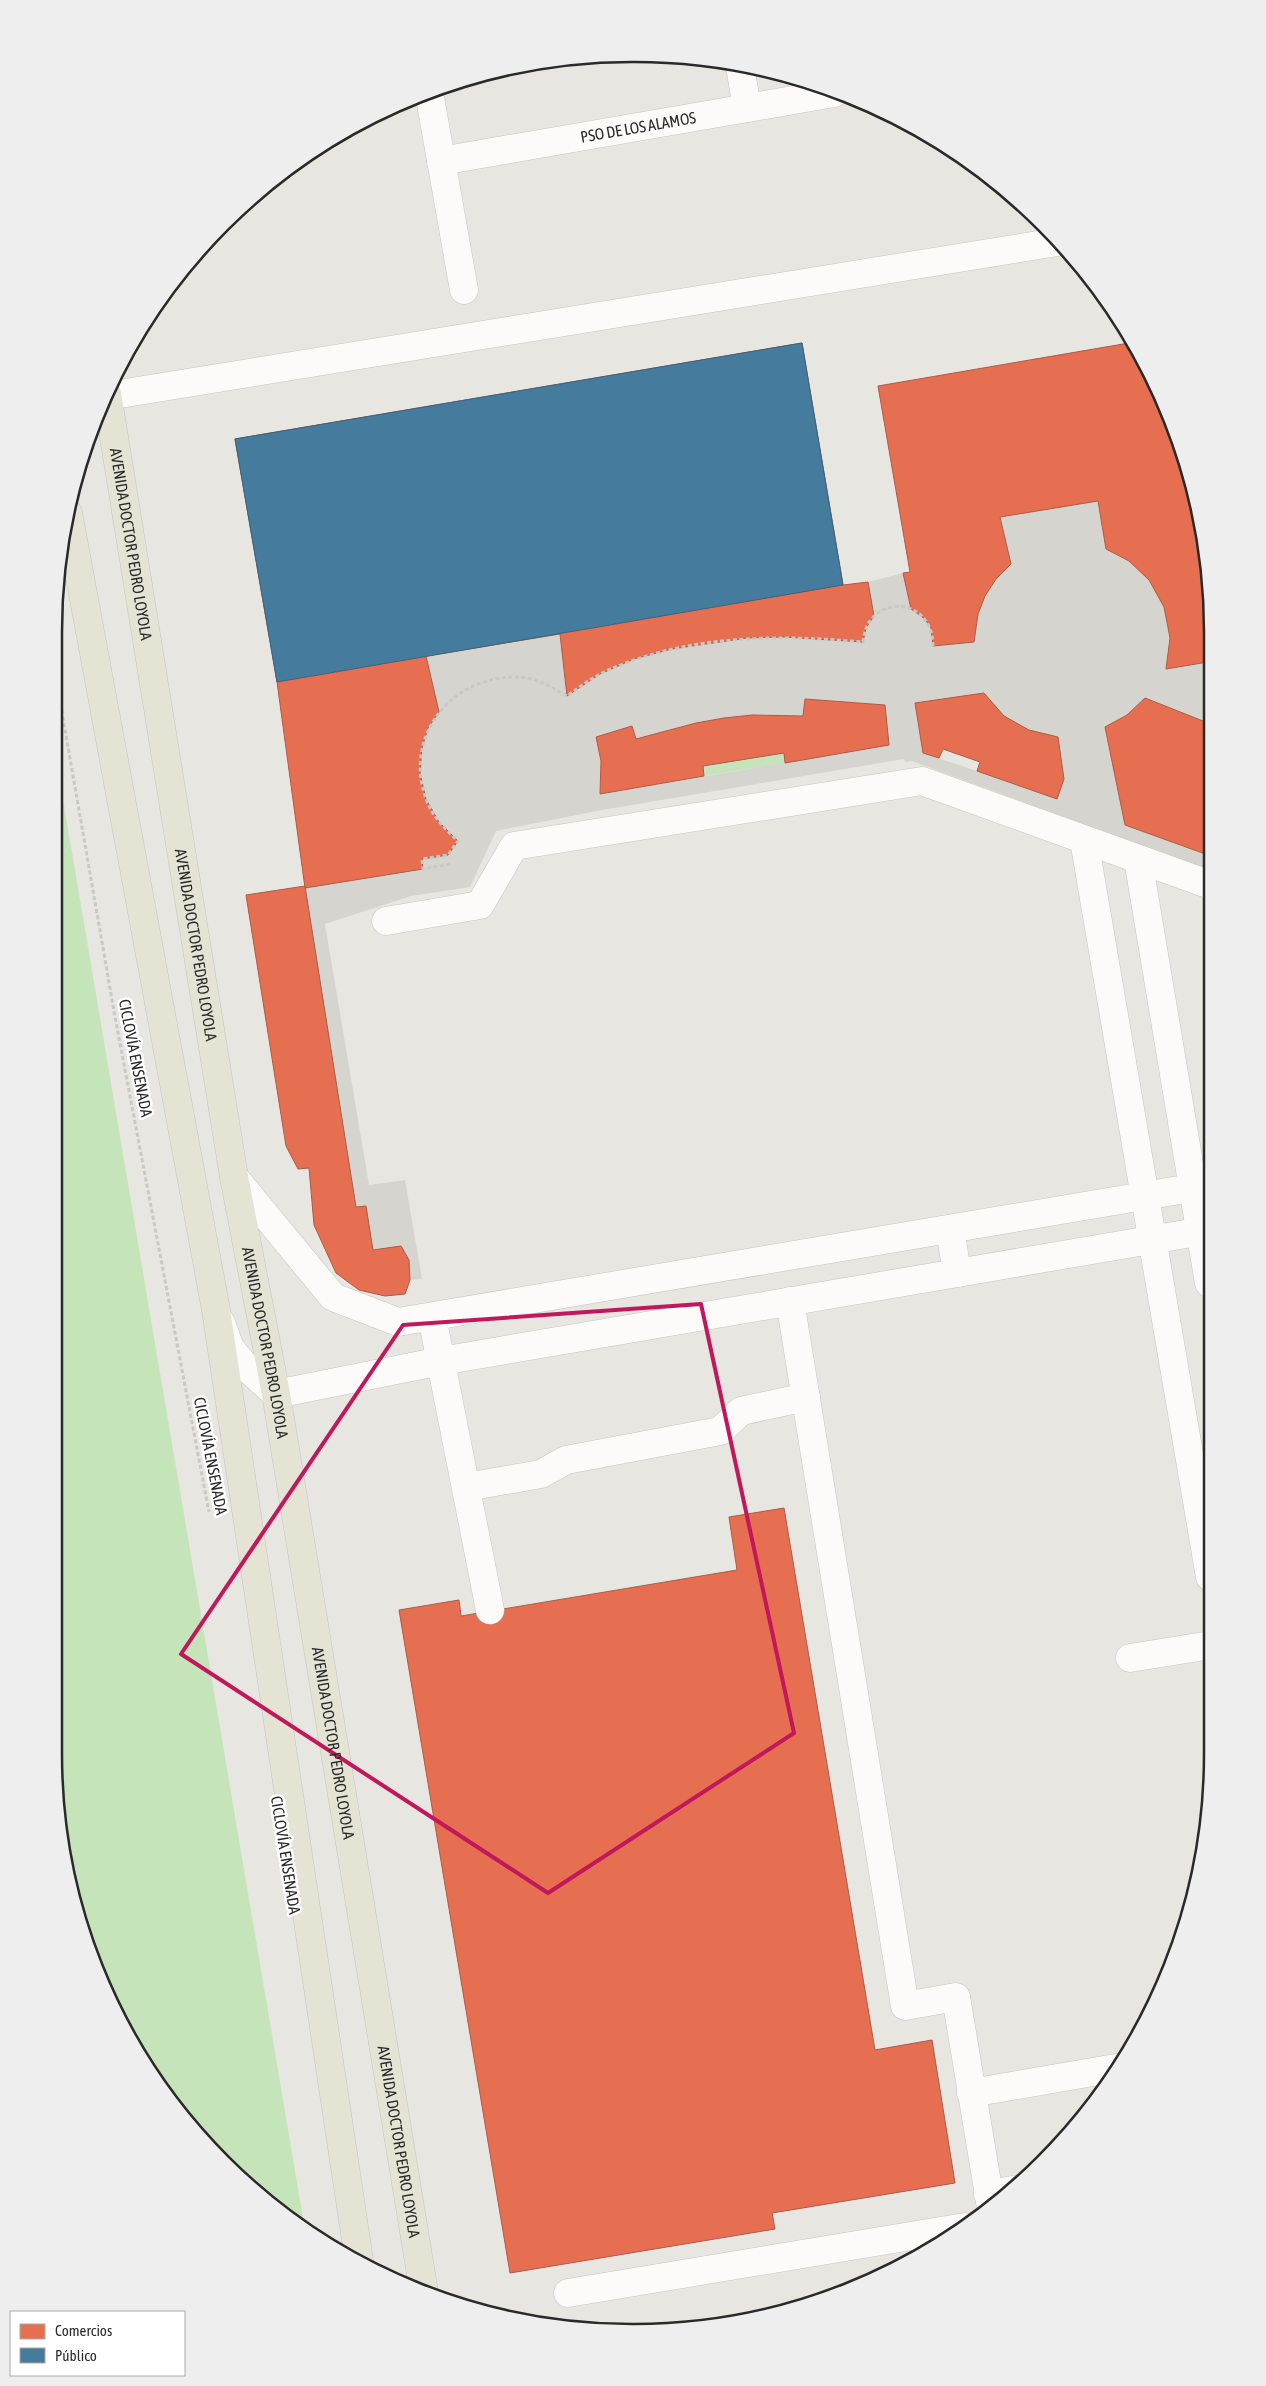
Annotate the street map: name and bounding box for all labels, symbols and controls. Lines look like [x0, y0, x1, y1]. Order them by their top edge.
street label: PSO DE LOS ALAMOS [579, 108, 698, 146]
street label: AVENIDA DOCTOR PEDRO LOYOLA [107, 447, 156, 642]
street label: AVENIDA DOCTOR PEDRO LOYOLA [172, 847, 221, 1042]
street label: CICLOVÍA ENSENADA [116, 998, 156, 1118]
street label: AVENIDA DOCTOR PEDRO LOYOLA [239, 1246, 292, 1440]
street label: CICLOVÍA ENSENADA [191, 1396, 231, 1516]
street label: AVENIDA DOCTOR PEDRO LOYOLA [309, 1646, 358, 1841]
street label: CICLOVÍA ENSENADA [268, 1795, 304, 1916]
street label: AVENIDA DOCTOR PEDRO LOYOLA [375, 2044, 424, 2239]
legend [10, 2311, 185, 2376]
text: Comercios [55, 2322, 112, 2339]
text: Público [55, 2347, 97, 2364]

